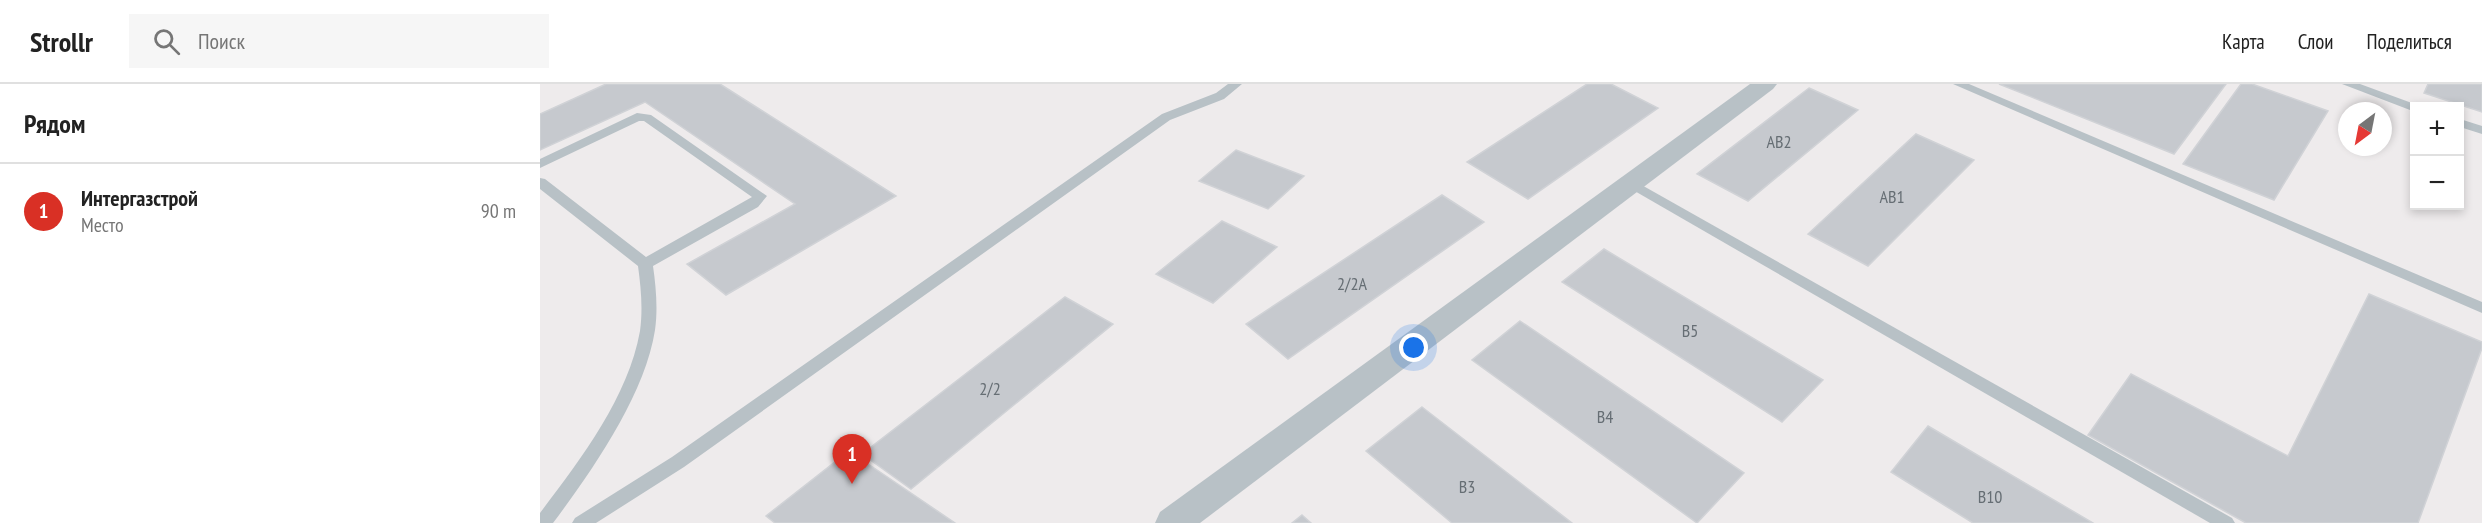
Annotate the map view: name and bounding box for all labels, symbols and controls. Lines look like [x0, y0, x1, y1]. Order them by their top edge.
search box [129, 14, 549, 68]
text: Strollr [30, 23, 93, 60]
icon: search [150, 25, 183, 58]
text: Поиск [198, 27, 245, 55]
text: Карта [2222, 28, 2265, 55]
text: Слои [2298, 28, 2333, 55]
text: Поделиться [2366, 28, 2452, 55]
north arrow [2338, 102, 2392, 156]
map controls [2410, 102, 2464, 210]
button: + [2410, 102, 2464, 156]
text: Рядом [24, 107, 85, 140]
house number: АВ2 [1766, 130, 1792, 153]
button: − [2410, 156, 2464, 210]
text: Интергазстрой [81, 184, 198, 212]
house number: АВ1 [1879, 185, 1905, 208]
text: 1 [39, 198, 48, 224]
text: 90 m [481, 198, 516, 224]
text: Место [81, 212, 124, 238]
house number: 2/2А [1337, 272, 1367, 295]
house number: В5 [1682, 319, 1698, 342]
your location [1399, 333, 1428, 362]
house number: 2/2 [979, 377, 1001, 400]
house number: В4 [1597, 405, 1613, 428]
pin: 1 [832, 434, 872, 484]
house number: В3 [1459, 475, 1475, 498]
house number: В10 [1978, 485, 2002, 508]

